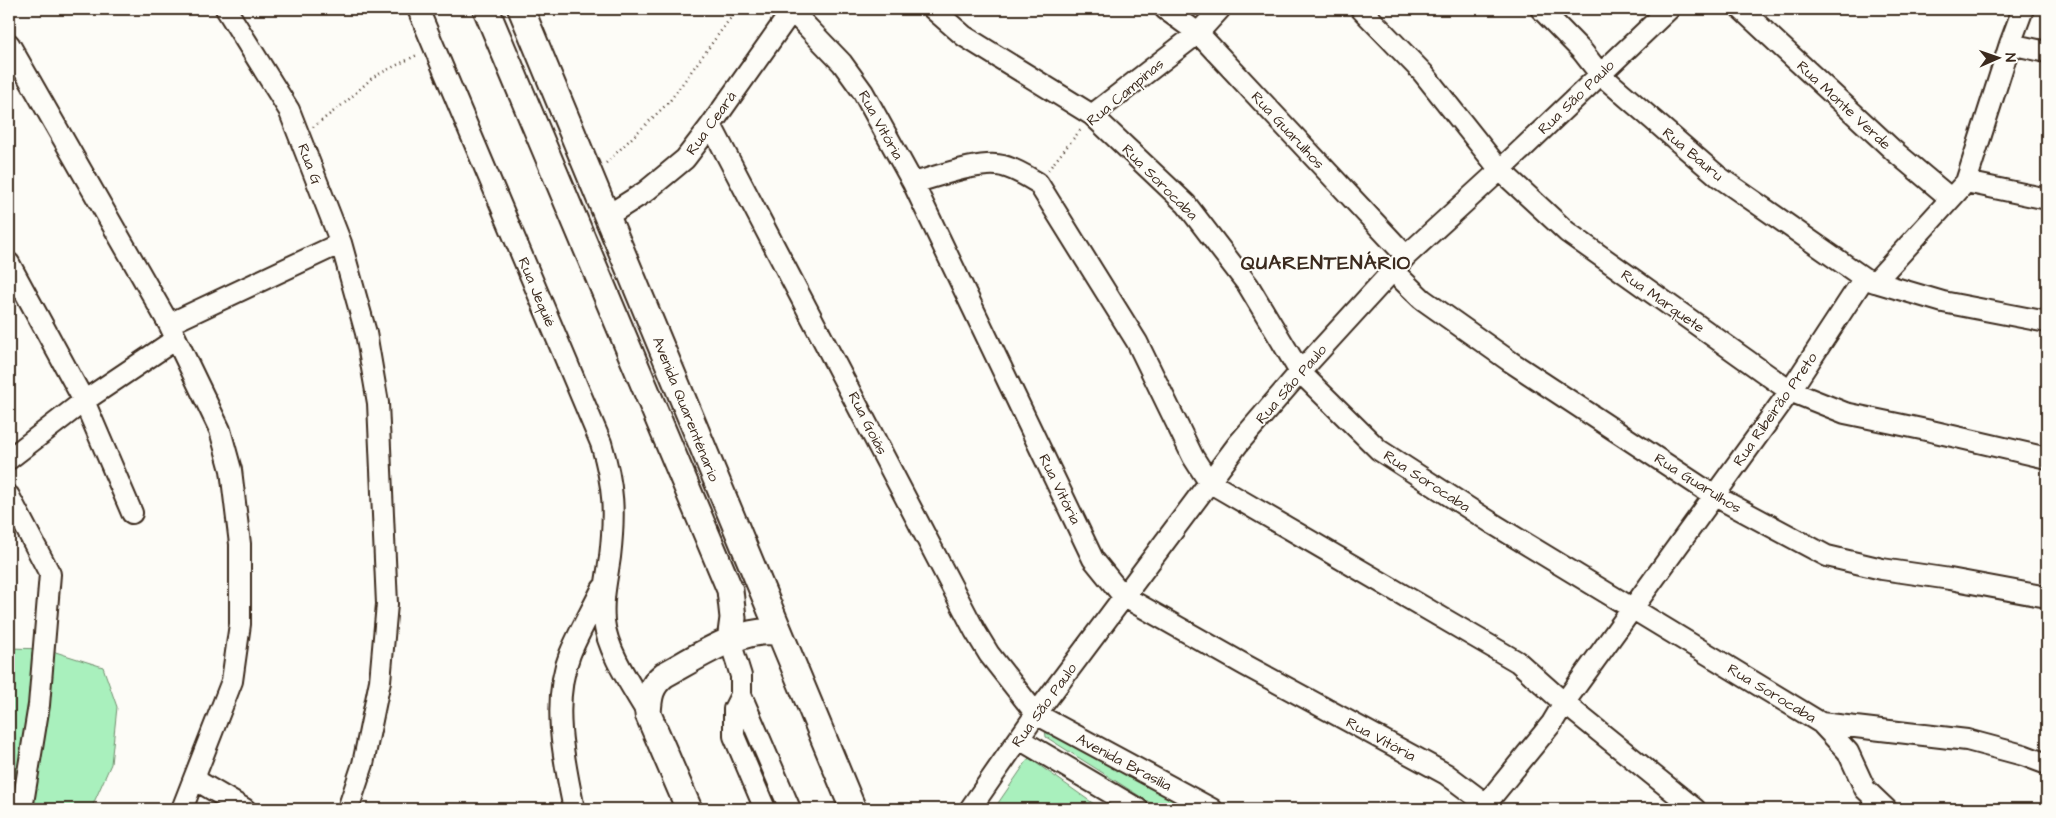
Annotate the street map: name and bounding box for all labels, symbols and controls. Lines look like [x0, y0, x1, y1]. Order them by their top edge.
north arrow [1974, 32, 2024, 82]
street label: Rua Campinas [1082, 53, 1169, 131]
text: N [2000, 53, 2020, 63]
street label: Rua São Paulo [1533, 55, 1620, 139]
street label: Rua Monte Verde [1792, 56, 1895, 155]
street label: Rua Ceará [681, 87, 742, 159]
street label: Rua Vitória [853, 87, 908, 164]
street label: Rua Guarulhos [1246, 87, 1329, 174]
street label: Rua Bauru [1658, 123, 1728, 186]
street label: Rua Sorocaba [1117, 140, 1203, 225]
street label: Rua G [292, 141, 327, 188]
district label: QUARENTENÁRIO [1241, 249, 1411, 277]
street label: Rua Jequié [512, 254, 561, 330]
street label: Rua Marquete [1617, 265, 1709, 338]
street label: Avenida Quarenténario [647, 334, 724, 485]
street label: Rua São Paulo [1251, 340, 1332, 429]
street label: Rua Ribeirão Preto [1728, 348, 1823, 470]
street label: Rua Goiás [843, 388, 893, 459]
street label: Rua Sorocaba [1379, 445, 1475, 518]
street label: Rua Guarulhos [1650, 448, 1746, 519]
street label: Rua Vitória [1033, 450, 1086, 528]
street label: Rua São Paulo [1007, 659, 1082, 752]
street label: Rua Sorocaba [1724, 659, 1820, 728]
street label: Rua Vitória [1342, 712, 1420, 767]
street label: Avenida Brasília [1072, 728, 1175, 797]

